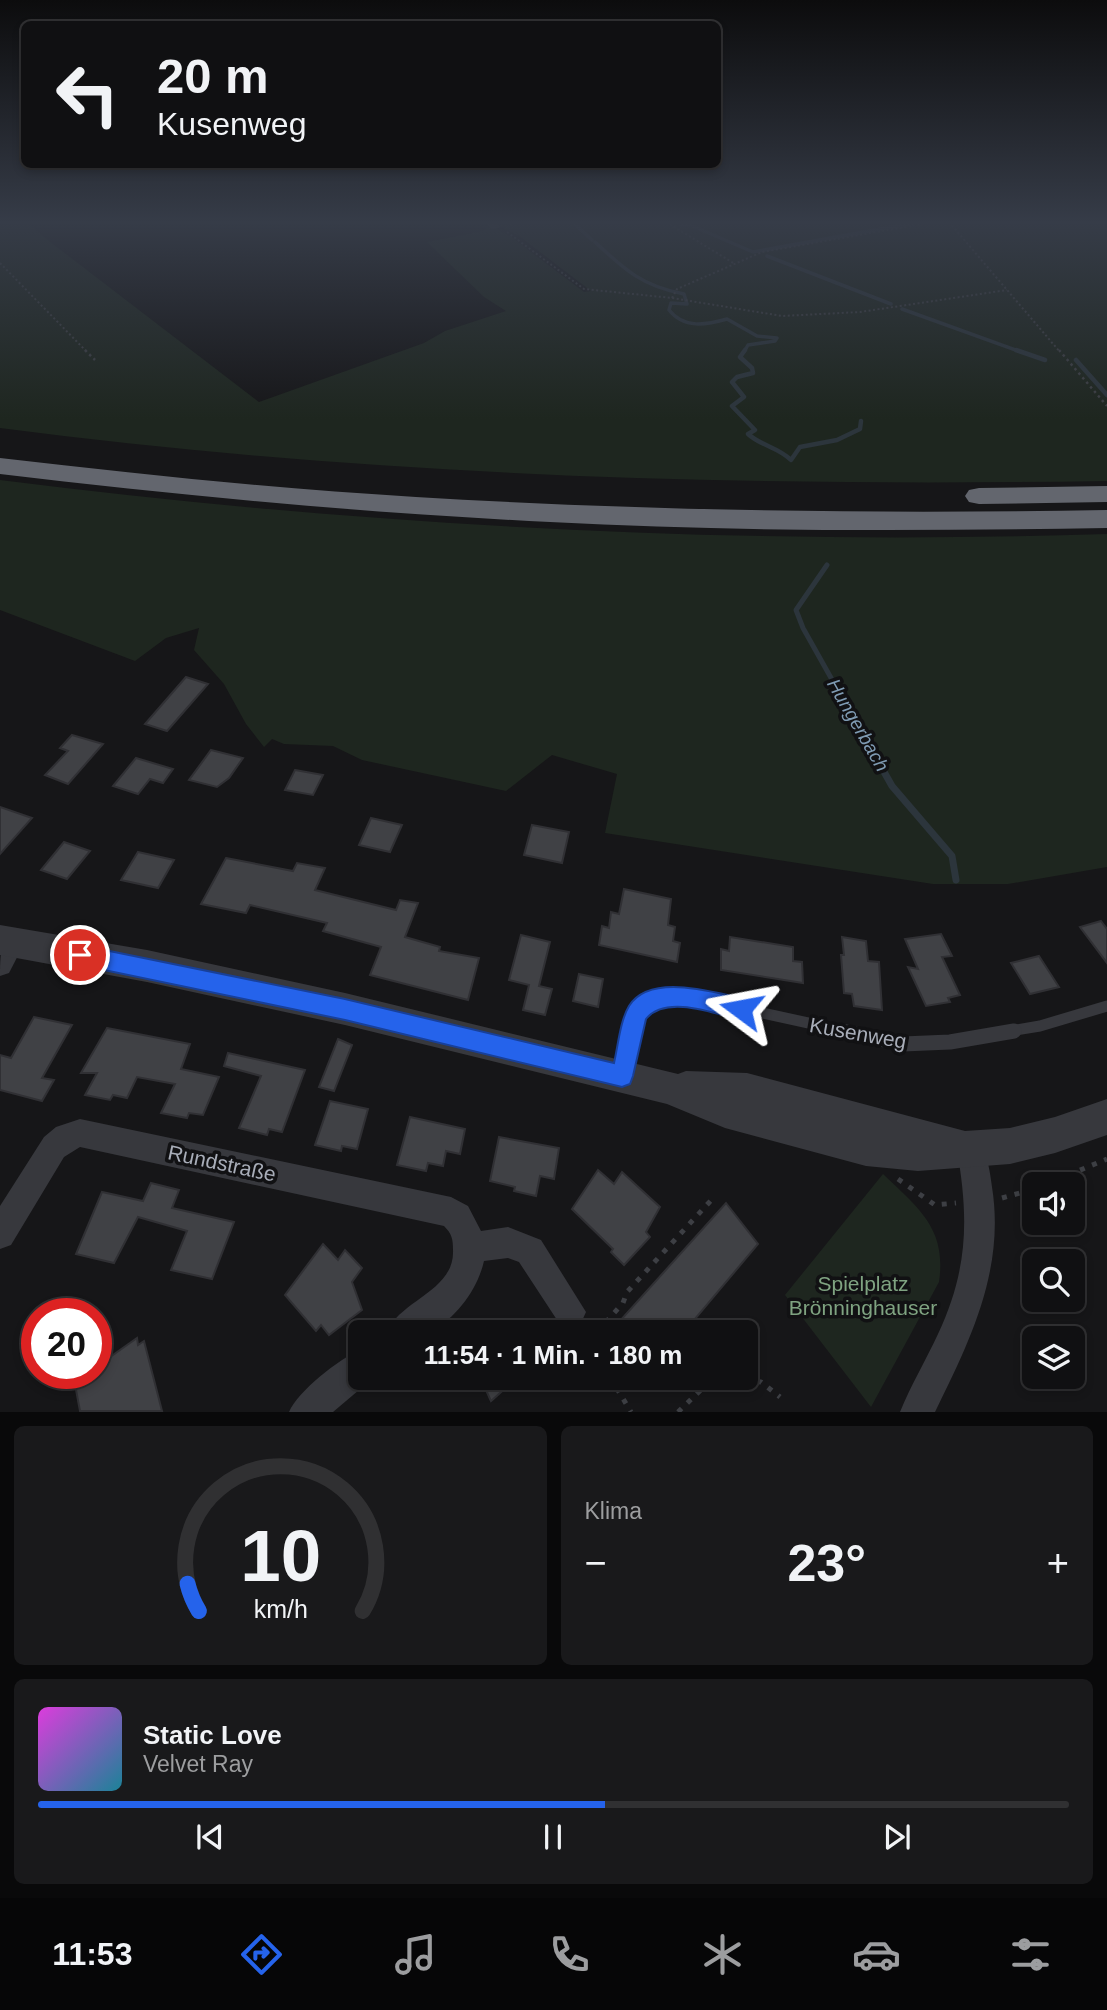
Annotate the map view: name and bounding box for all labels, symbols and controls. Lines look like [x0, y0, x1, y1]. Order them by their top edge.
icon: left [42, 49, 133, 140]
text: 20 m [157, 49, 269, 103]
text: Kusenweg [157, 106, 306, 142]
water label: Hungerbach [823, 675, 893, 775]
pin [50, 925, 110, 985]
icon: arrive [61, 936, 99, 974]
position arrow [704, 972, 778, 1046]
street label: Kusenweg [808, 1013, 908, 1053]
street label: Rundstraße [166, 1140, 278, 1186]
map controls [1022, 1172, 1085, 1389]
button: sound [1022, 1172, 1085, 1235]
button: search [1022, 1249, 1085, 1312]
park label: Spielplatz Brönninghauser [789, 1272, 937, 1319]
speed limit sign: 20 [21, 1298, 112, 1389]
button: layers [1022, 1326, 1085, 1389]
text: 11:54 · 1 Min. · 180 m [424, 1340, 682, 1370]
text: Klima [585, 1498, 642, 1524]
text: 10 [240, 1516, 321, 1597]
text: 23° [787, 1534, 866, 1592]
text: − [585, 1542, 607, 1584]
text: + [1047, 1542, 1069, 1584]
text: km/h [253, 1595, 307, 1623]
text: Static Love [143, 1720, 282, 1750]
text: Velvet Ray [143, 1751, 253, 1777]
icon: previous [191, 1818, 229, 1856]
icon: pause [534, 1818, 572, 1856]
icon: next [878, 1818, 916, 1856]
icon: directions [237, 1930, 286, 1979]
icon: music [391, 1930, 440, 1979]
icon: phone [545, 1930, 594, 1979]
icon: climate [698, 1930, 747, 1979]
icon: car [852, 1930, 901, 1979]
icon: filters [1006, 1930, 1055, 1979]
text: 11:53 [52, 1936, 132, 1972]

